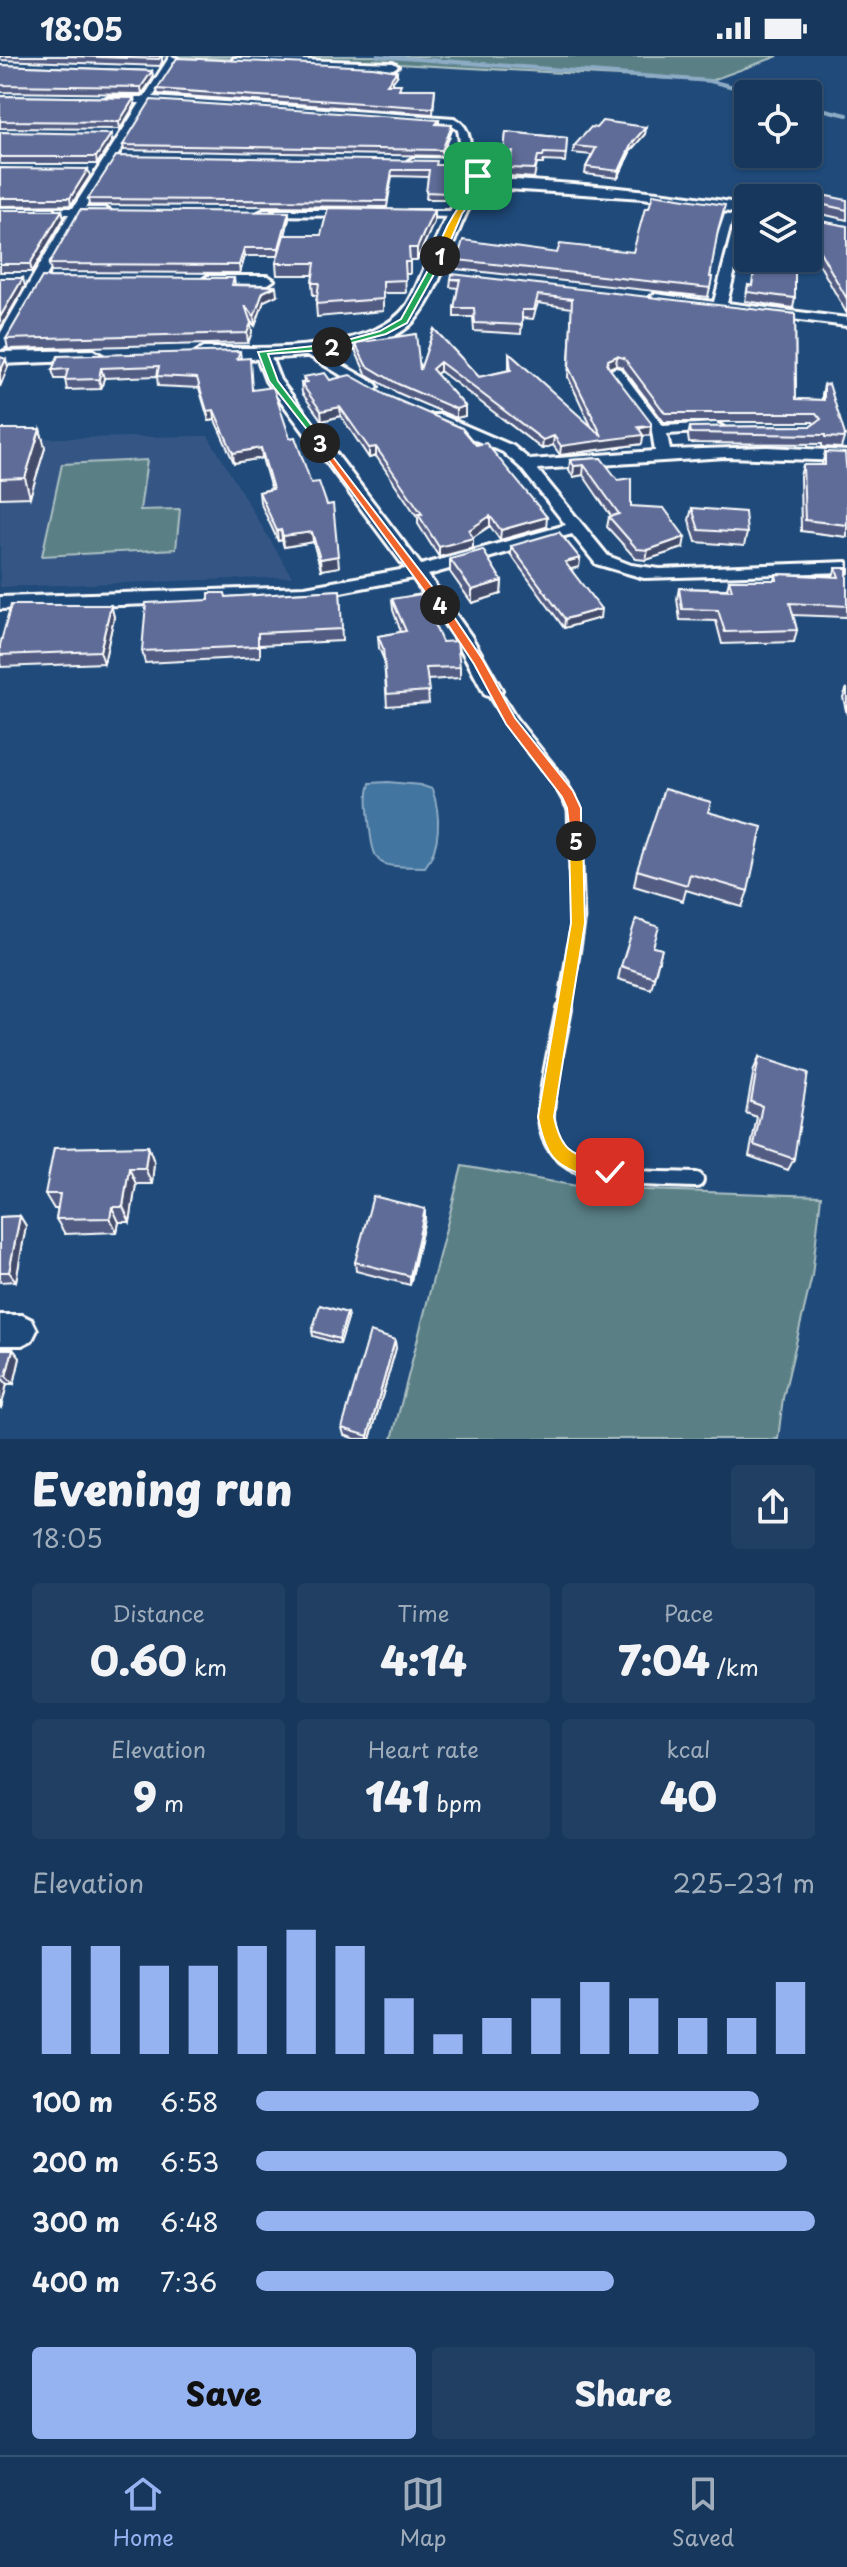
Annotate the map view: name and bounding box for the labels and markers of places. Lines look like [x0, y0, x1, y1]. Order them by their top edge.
pin [444, 142, 512, 210]
pin: 1 [420, 236, 460, 276]
pin: 2 [312, 327, 352, 367]
pin: 3 [300, 423, 340, 463]
pin: 4 [420, 585, 460, 625]
pin: 5 [556, 821, 596, 861]
pin [576, 1138, 644, 1206]

